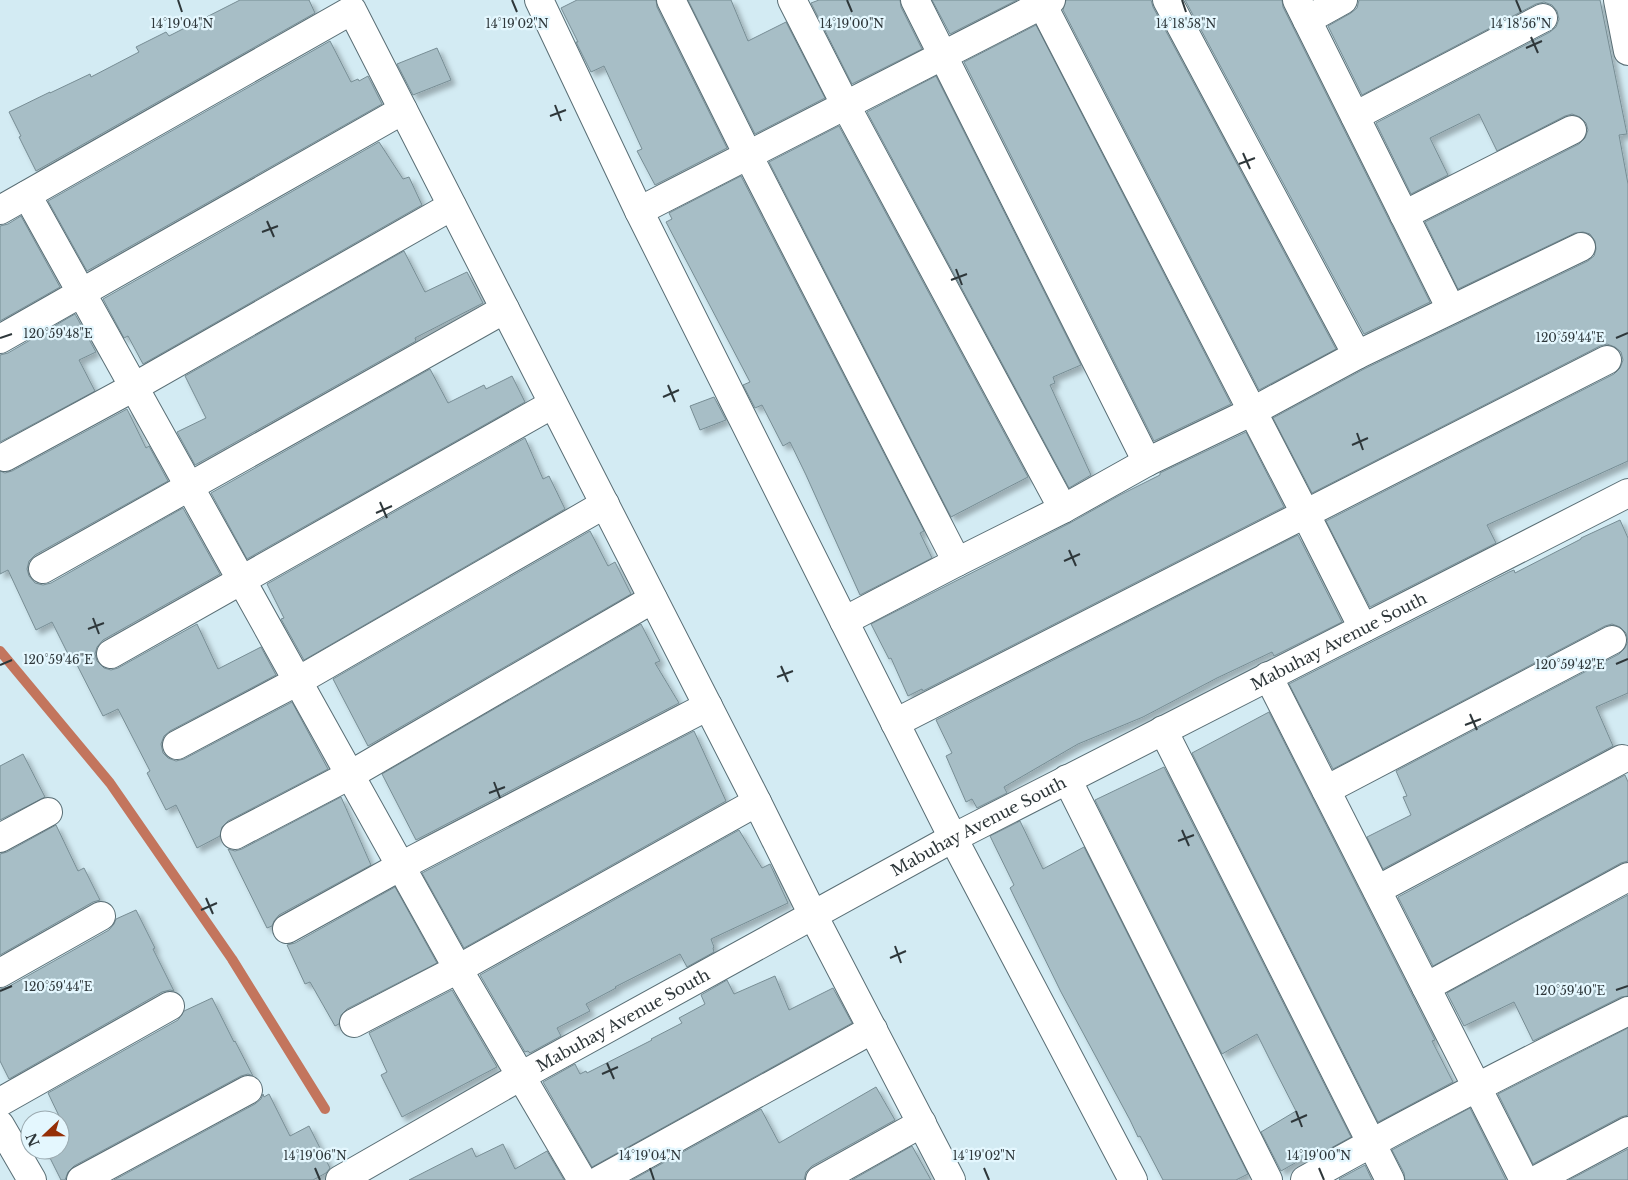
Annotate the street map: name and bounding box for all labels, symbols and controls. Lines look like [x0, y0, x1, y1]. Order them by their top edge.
text: 14°19'04"N [151, 16, 213, 31]
text: 14°19'02"N [485, 16, 549, 31]
text: 14°19'00"N [820, 16, 884, 31]
text: 14°18'58"N [1156, 16, 1216, 31]
text: 14°18'56"N [1490, 16, 1552, 31]
text: 120°59'48"E [23, 326, 93, 341]
text: 120°59'44"E [1536, 330, 1605, 345]
street label: Mabuhay Avenue South [1247, 588, 1430, 694]
text: 120°59'46"E [23, 652, 93, 667]
text: 120°59'42"E [1535, 657, 1605, 672]
street label: Mabuhay Avenue South [887, 772, 1069, 880]
street label: Mabuhay Avenue South [533, 964, 713, 1076]
text: 120°59'44"E [24, 979, 93, 994]
text: 120°59'40"E [1535, 983, 1606, 998]
north arrow [20, 1110, 70, 1160]
text: N [22, 1130, 44, 1149]
text: 14°19'06"N [283, 1148, 347, 1163]
text: 14°19'04"N [619, 1148, 681, 1163]
text: 14°19'02"N [952, 1148, 1016, 1163]
text: 14°19'00"N [1287, 1148, 1351, 1163]

